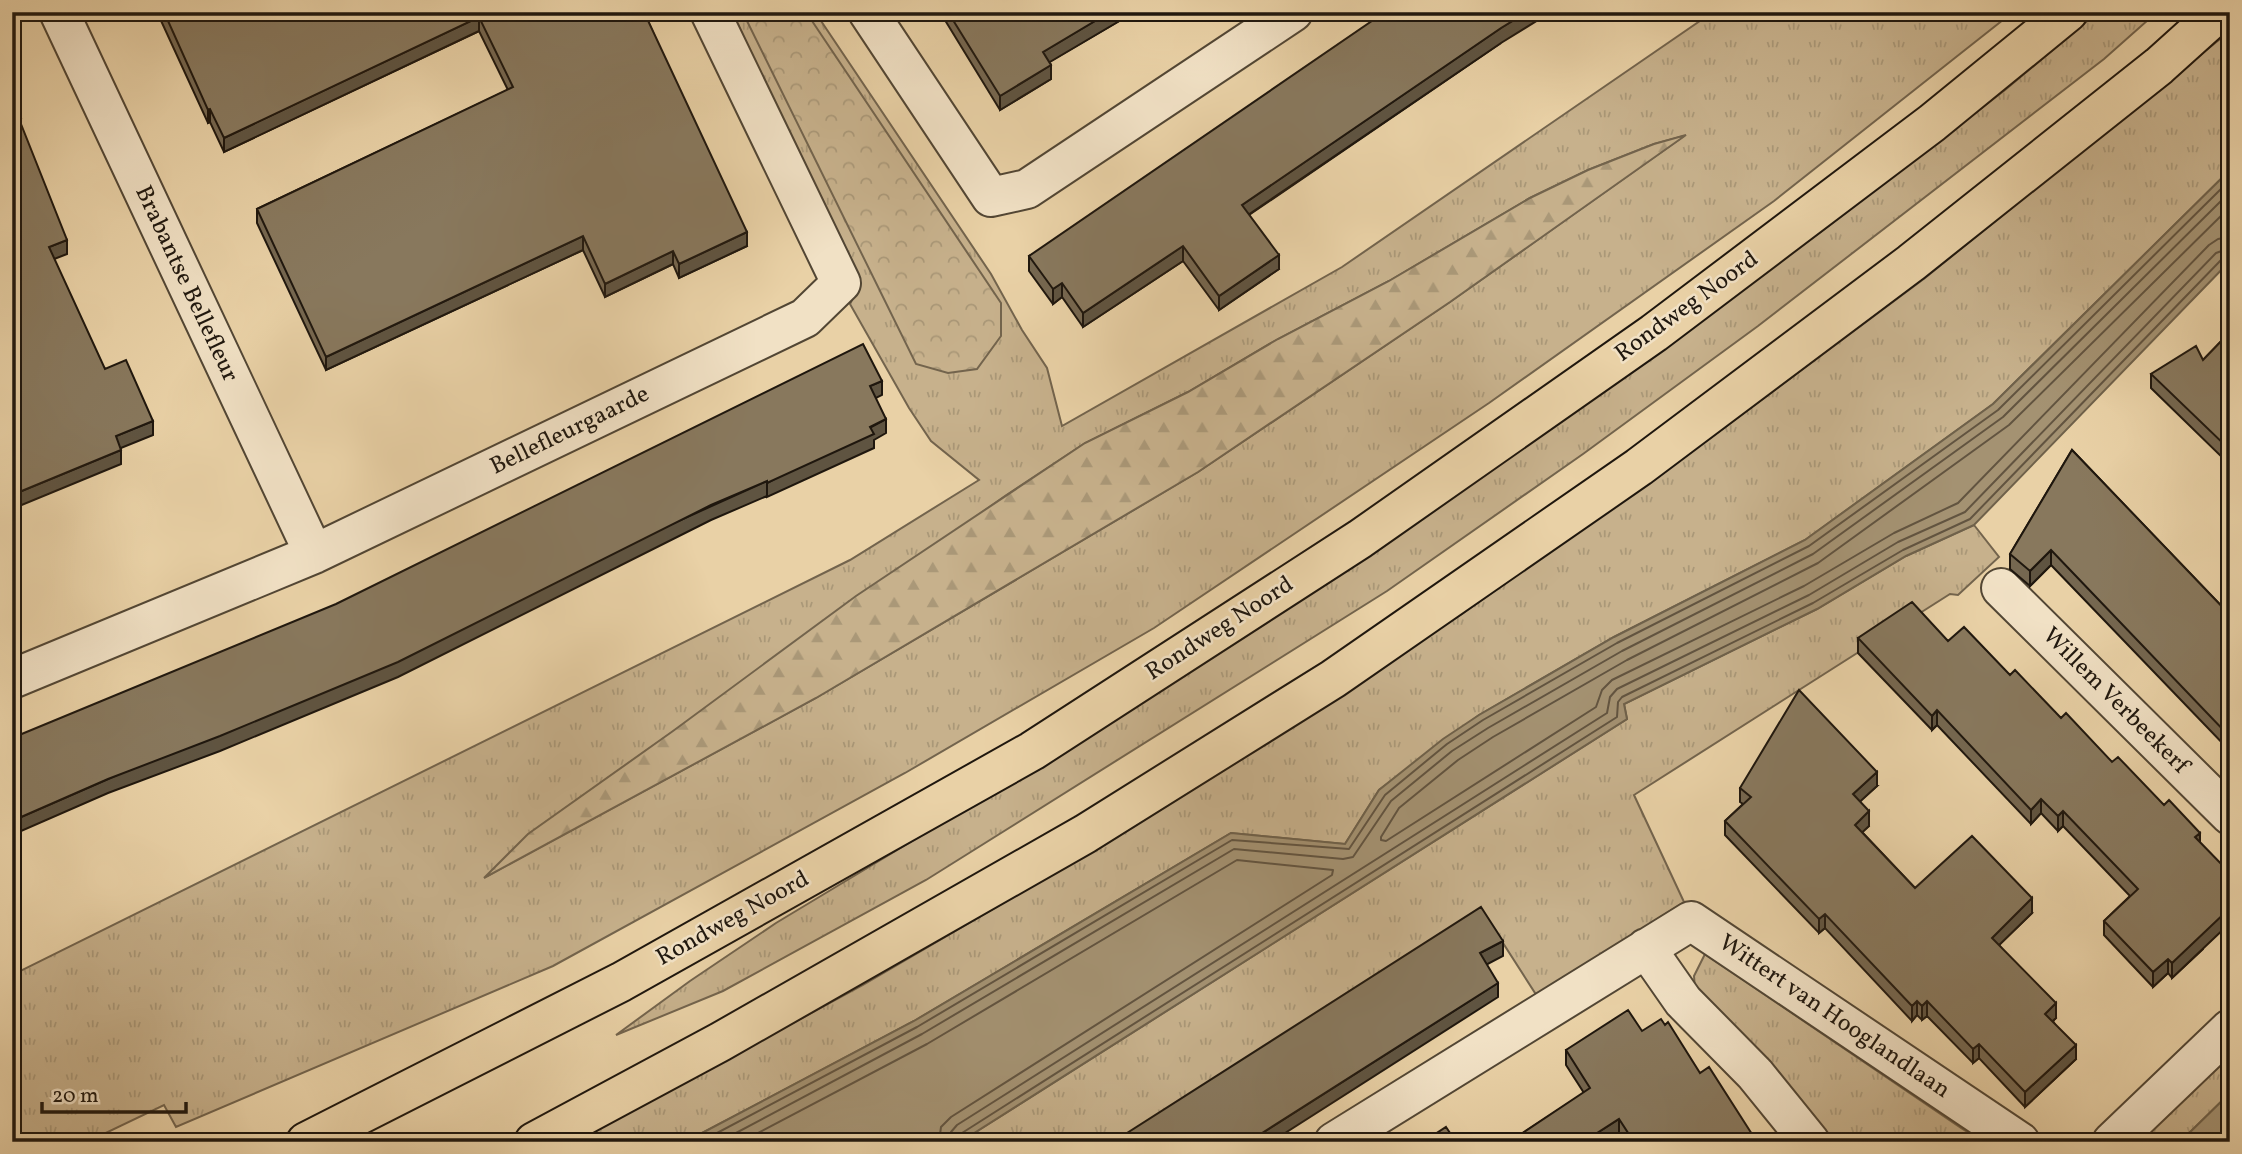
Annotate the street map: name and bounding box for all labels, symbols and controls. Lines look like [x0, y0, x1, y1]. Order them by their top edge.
street label: Brabantse Bellefleur [126, 180, 246, 388]
street label: Rondweg Noord [1608, 243, 1766, 371]
street label: Bellefleurgaarde [485, 378, 655, 484]
street label: Rondweg Noord [1139, 568, 1301, 690]
street label: Willem Verbeekerf [2034, 620, 2198, 784]
street label: Rondweg Noord [650, 863, 816, 975]
street label: Wittert van Hooglandlaan [1711, 927, 1957, 1107]
scale bar [42, 1070, 186, 1114]
text: 20 m [52, 1082, 98, 1111]

